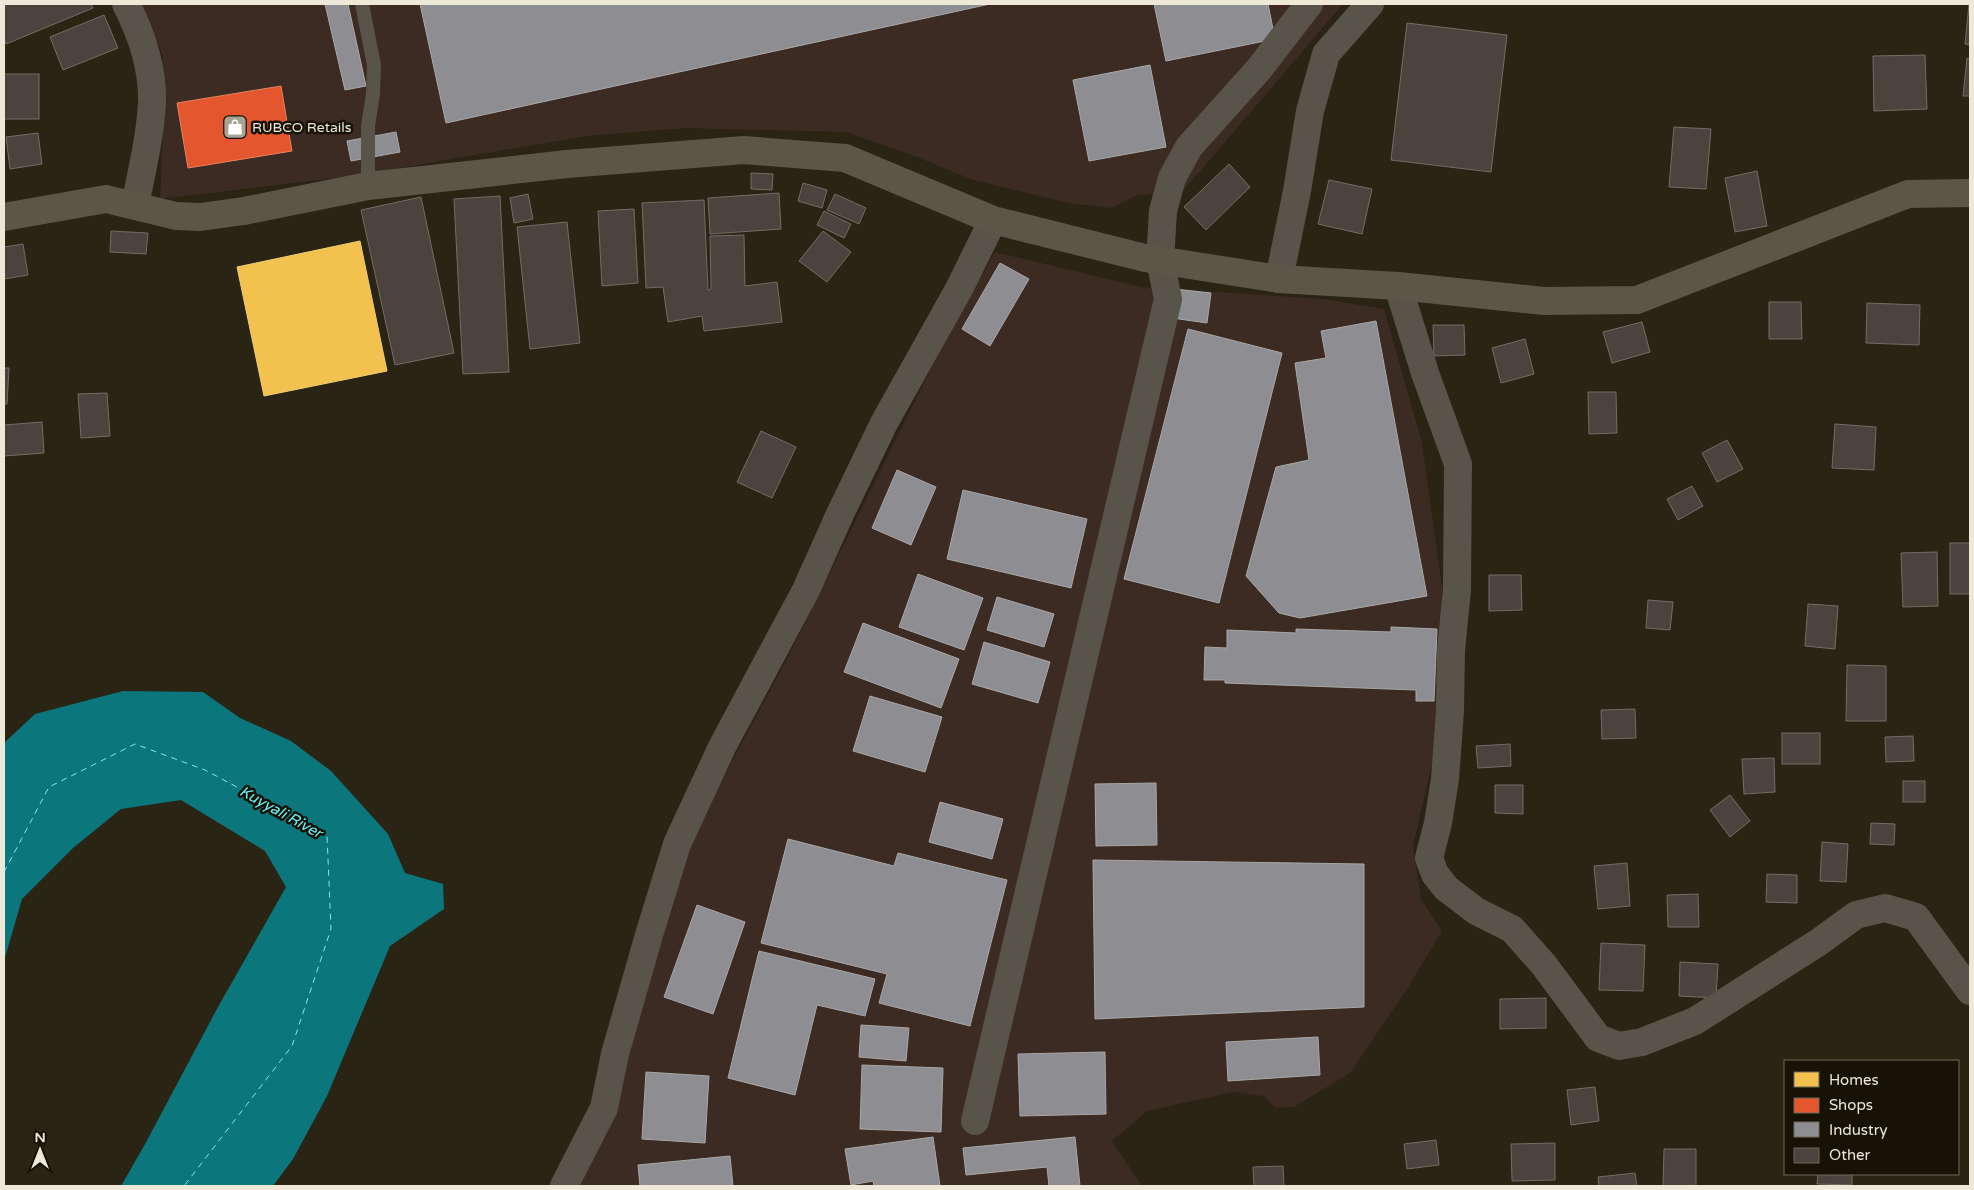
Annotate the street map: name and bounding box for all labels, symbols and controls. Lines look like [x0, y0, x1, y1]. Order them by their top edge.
shop icon: RUBCO Retails [222, 114, 248, 140]
place label: RUBCO Retails [252, 119, 352, 136]
water label: Kuyyali River [237, 782, 327, 843]
legend [1784, 1060, 1959, 1175]
text: Homes [1829, 1071, 1879, 1089]
text: Shops [1829, 1096, 1873, 1114]
text: Industry [1829, 1121, 1888, 1139]
north arrow [15, 1125, 65, 1175]
text: N [34, 1129, 46, 1146]
text: Other [1829, 1146, 1871, 1164]

